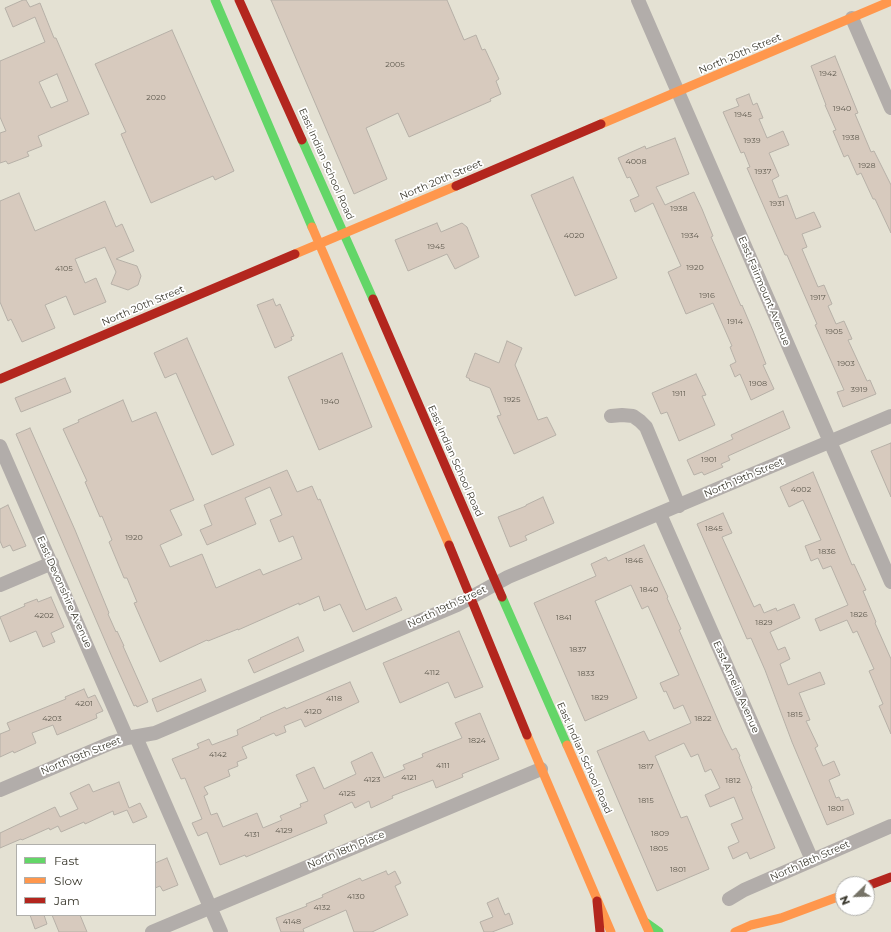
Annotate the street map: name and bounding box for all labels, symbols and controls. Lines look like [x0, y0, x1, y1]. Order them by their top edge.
street label: North 20th Street [697, 31, 783, 77]
house number: 2005 [385, 60, 405, 70]
house number: 1942 [819, 69, 837, 79]
house number: 2020 [146, 93, 166, 103]
house number: 1940 [833, 104, 851, 114]
street label: East Indian School Road [296, 106, 356, 222]
house number: 1945 [734, 110, 752, 120]
house number: 1938 [842, 133, 860, 143]
house number: 1939 [743, 136, 761, 146]
street label: North 20th Street [398, 157, 484, 203]
house number: 4008 [626, 157, 646, 167]
house number: 1928 [858, 161, 876, 171]
house number: 1937 [755, 167, 771, 177]
house number: 1931 [769, 199, 785, 209]
house number: 1938 [670, 204, 688, 214]
house number: 4020 [564, 231, 584, 241]
house number: 1934 [681, 231, 699, 241]
street label: East Fairmount Avenue [736, 235, 792, 347]
house number: 1945 [427, 242, 445, 252]
house number: 1920 [686, 263, 704, 273]
house number: 4105 [55, 264, 73, 274]
street label: North 20th Street [100, 283, 186, 329]
house number: 1916 [699, 291, 715, 301]
house number: 1917 [810, 293, 826, 303]
house number: 1914 [727, 317, 743, 327]
house number: 1905 [825, 327, 843, 337]
house number: 1903 [837, 359, 855, 369]
house number: 1908 [749, 379, 767, 389]
house number: 3919 [850, 385, 868, 395]
house number: 1911 [672, 389, 686, 399]
house number: 1925 [504, 395, 520, 405]
house number: 1940 [321, 397, 339, 407]
street label: East Indian School Road [425, 403, 485, 519]
house number: 1901 [701, 455, 717, 465]
street label: North 19th Street [702, 456, 786, 500]
house number: 4002 [791, 485, 811, 495]
house number: 1845 [705, 524, 723, 534]
house number: 1920 [125, 533, 143, 543]
street label: East Devonshire Avenue [34, 534, 94, 650]
house number: 1836 [818, 547, 836, 557]
house number: 1846 [625, 556, 643, 566]
street label: North 19th Street [406, 584, 488, 630]
house number: 1840 [640, 585, 658, 595]
house number: 1826 [850, 610, 868, 620]
house number: 4202 [34, 611, 54, 621]
house number: 1841 [556, 613, 572, 623]
house number: 1829 [755, 618, 773, 628]
street label: East Amelia Avenue [710, 639, 762, 735]
house number: 1837 [569, 645, 587, 655]
house number: 4112 [424, 668, 440, 678]
house number: 1833 [578, 669, 594, 679]
house number: 1829 [591, 693, 609, 703]
house number: 4118 [326, 694, 342, 704]
house number: 4201 [75, 699, 93, 709]
street label: East Indian School Road [554, 700, 614, 816]
house number: 4120 [304, 707, 322, 717]
house number: 1815 [787, 710, 803, 720]
house number: 4203 [42, 714, 62, 724]
house number: 1822 [694, 714, 712, 724]
street label: North 19th Street [39, 734, 123, 778]
house number: 1824 [468, 736, 486, 746]
house number: 4142 [209, 750, 227, 760]
house number: 4111 [436, 761, 450, 771]
house number: 1817 [638, 762, 654, 772]
house number: 4121 [401, 773, 417, 783]
house number: 4123 [363, 775, 381, 785]
house number: 1812 [725, 776, 741, 786]
house number: 4125 [338, 789, 356, 799]
house number: 1815 [638, 796, 654, 806]
house number: 1801 [828, 804, 844, 814]
house number: 4129 [275, 826, 293, 836]
street label: North 18th Place [306, 828, 386, 872]
house number: 1809 [651, 829, 669, 839]
house number: 4131 [244, 830, 260, 840]
street label: North 18th Street [768, 838, 852, 884]
legend [16, 844, 156, 916]
house number: 1805 [650, 844, 668, 854]
text: Fast [54, 853, 79, 868]
house number: 1801 [670, 865, 686, 875]
text: Slow [54, 873, 83, 888]
north arrow [835, 876, 875, 916]
house number: 4130 [347, 892, 365, 902]
text: Jam [54, 893, 80, 908]
text: N [837, 893, 853, 907]
house number: 4132 [314, 903, 330, 913]
house number: 4148 [283, 917, 301, 927]

